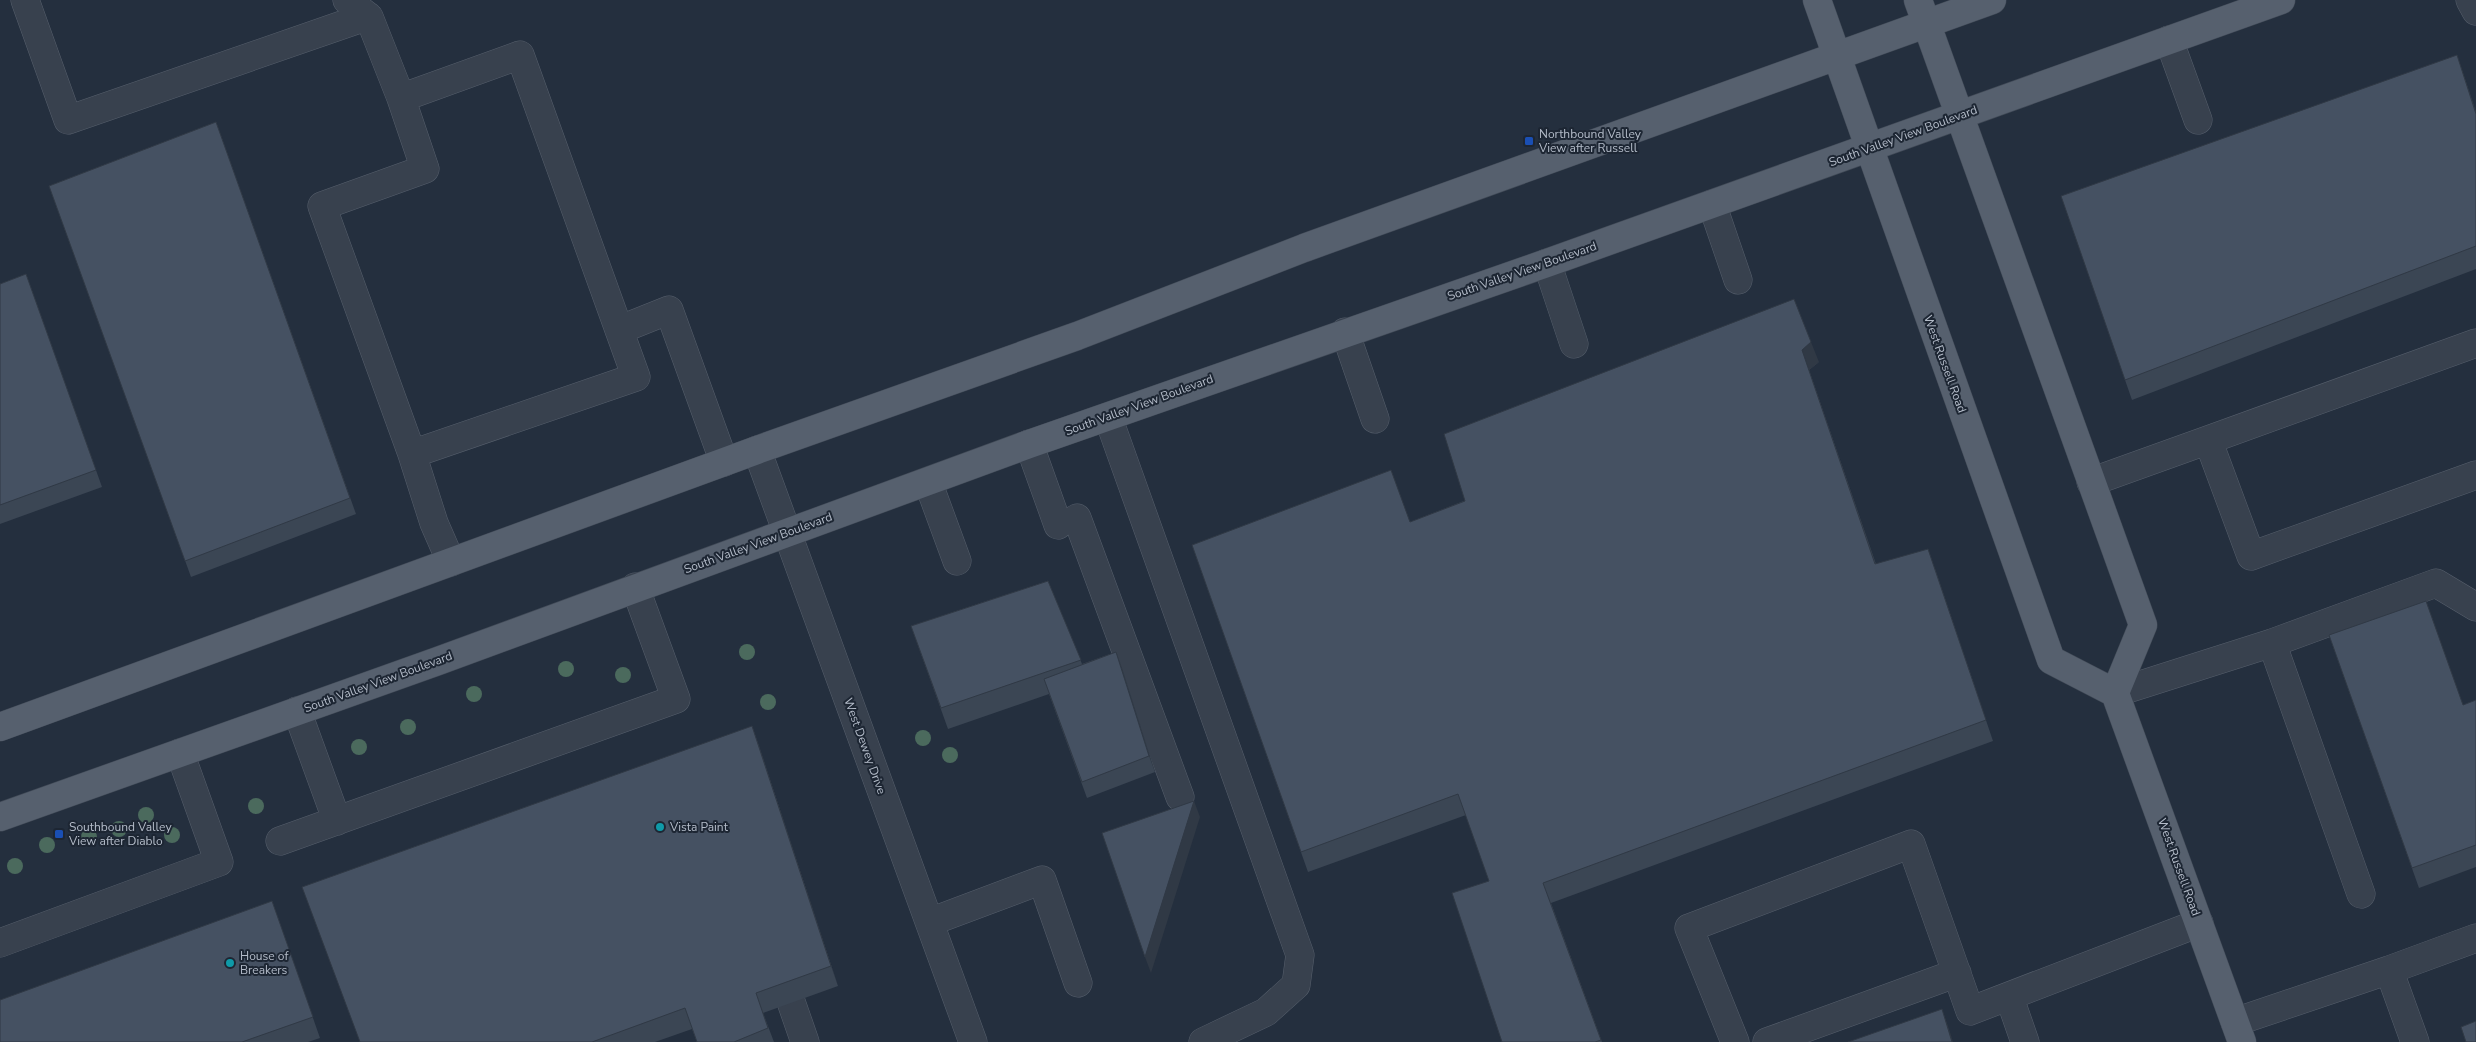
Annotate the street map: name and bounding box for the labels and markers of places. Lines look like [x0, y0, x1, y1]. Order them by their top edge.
place label: Northbound Valley View after Russell [1538, 126, 1642, 156]
marker: Northbound Valley View after Russell [1523, 135, 1535, 147]
place label: Southbound Valley View after Diablo [68, 819, 172, 849]
place label: Vista Paint [669, 819, 729, 835]
marker: Vista Paint [654, 821, 666, 833]
marker: Southbound Valley View after Diablo [53, 828, 65, 840]
place label: House of Breakers [240, 948, 289, 978]
marker: House of Breakers [224, 957, 236, 969]

